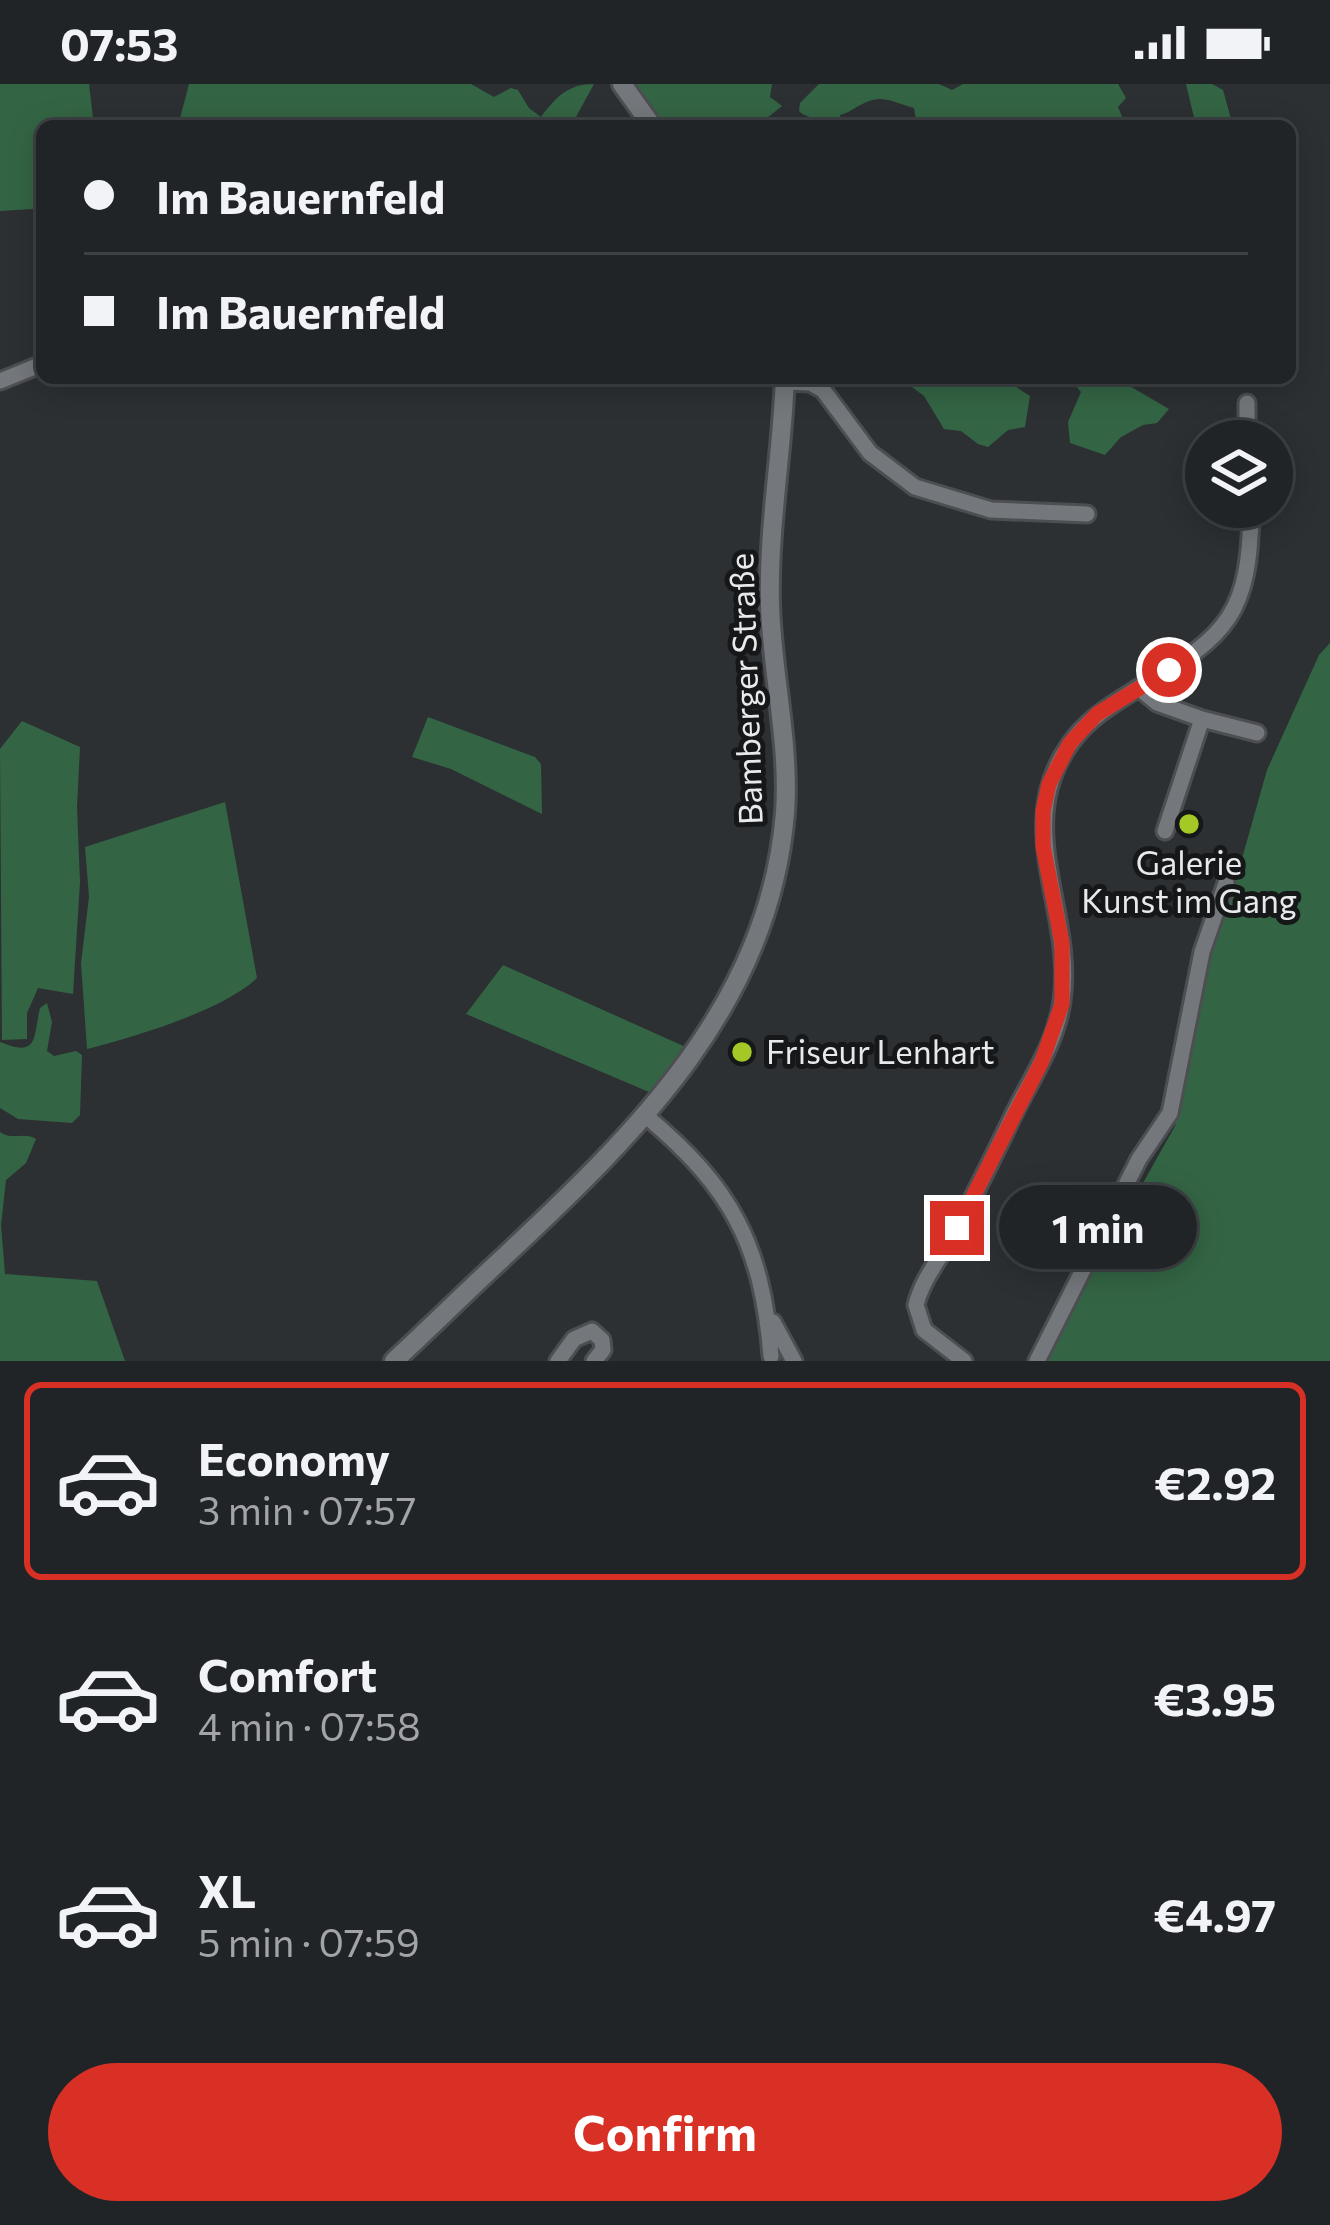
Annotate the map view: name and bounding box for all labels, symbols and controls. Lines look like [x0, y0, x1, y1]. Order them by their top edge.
text: 07:53 [60, 15, 179, 70]
text: Im Bauernfeld [156, 168, 445, 223]
text: Im Bauernfeld [156, 283, 445, 338]
map controls [1185, 420, 1293, 528]
button: layers [1185, 420, 1293, 528]
street label: Bamberger Straße [719, 552, 770, 826]
route start [1142, 643, 1196, 697]
marker: Galerie Kunst im Gang [1176, 811, 1202, 837]
place label: Galerie Kunst im Gang [1081, 841, 1297, 920]
place label: Friseur Lenhart [766, 1030, 995, 1071]
marker: Friseur Lenhart [729, 1039, 755, 1065]
callout: 1 min [999, 1186, 1197, 1270]
route end [930, 1201, 984, 1255]
text: 1 min [1052, 1203, 1144, 1251]
icon: car [54, 1427, 162, 1535]
text: Economy [198, 1430, 390, 1485]
text: €2.92 [1154, 1454, 1276, 1509]
text: 3 min · 07:57 [198, 1485, 416, 1533]
icon: car [54, 1643, 162, 1751]
text: Comfort [198, 1646, 377, 1701]
text: €3.95 [1153, 1670, 1276, 1725]
text: 4 min · 07:58 [198, 1701, 421, 1749]
icon: car [54, 1859, 162, 1967]
text: XL [198, 1862, 256, 1917]
text: €4.97 [1154, 1886, 1276, 1941]
text: 5 min · 07:59 [198, 1917, 420, 1965]
button: Confirm [48, 2063, 1282, 2201]

